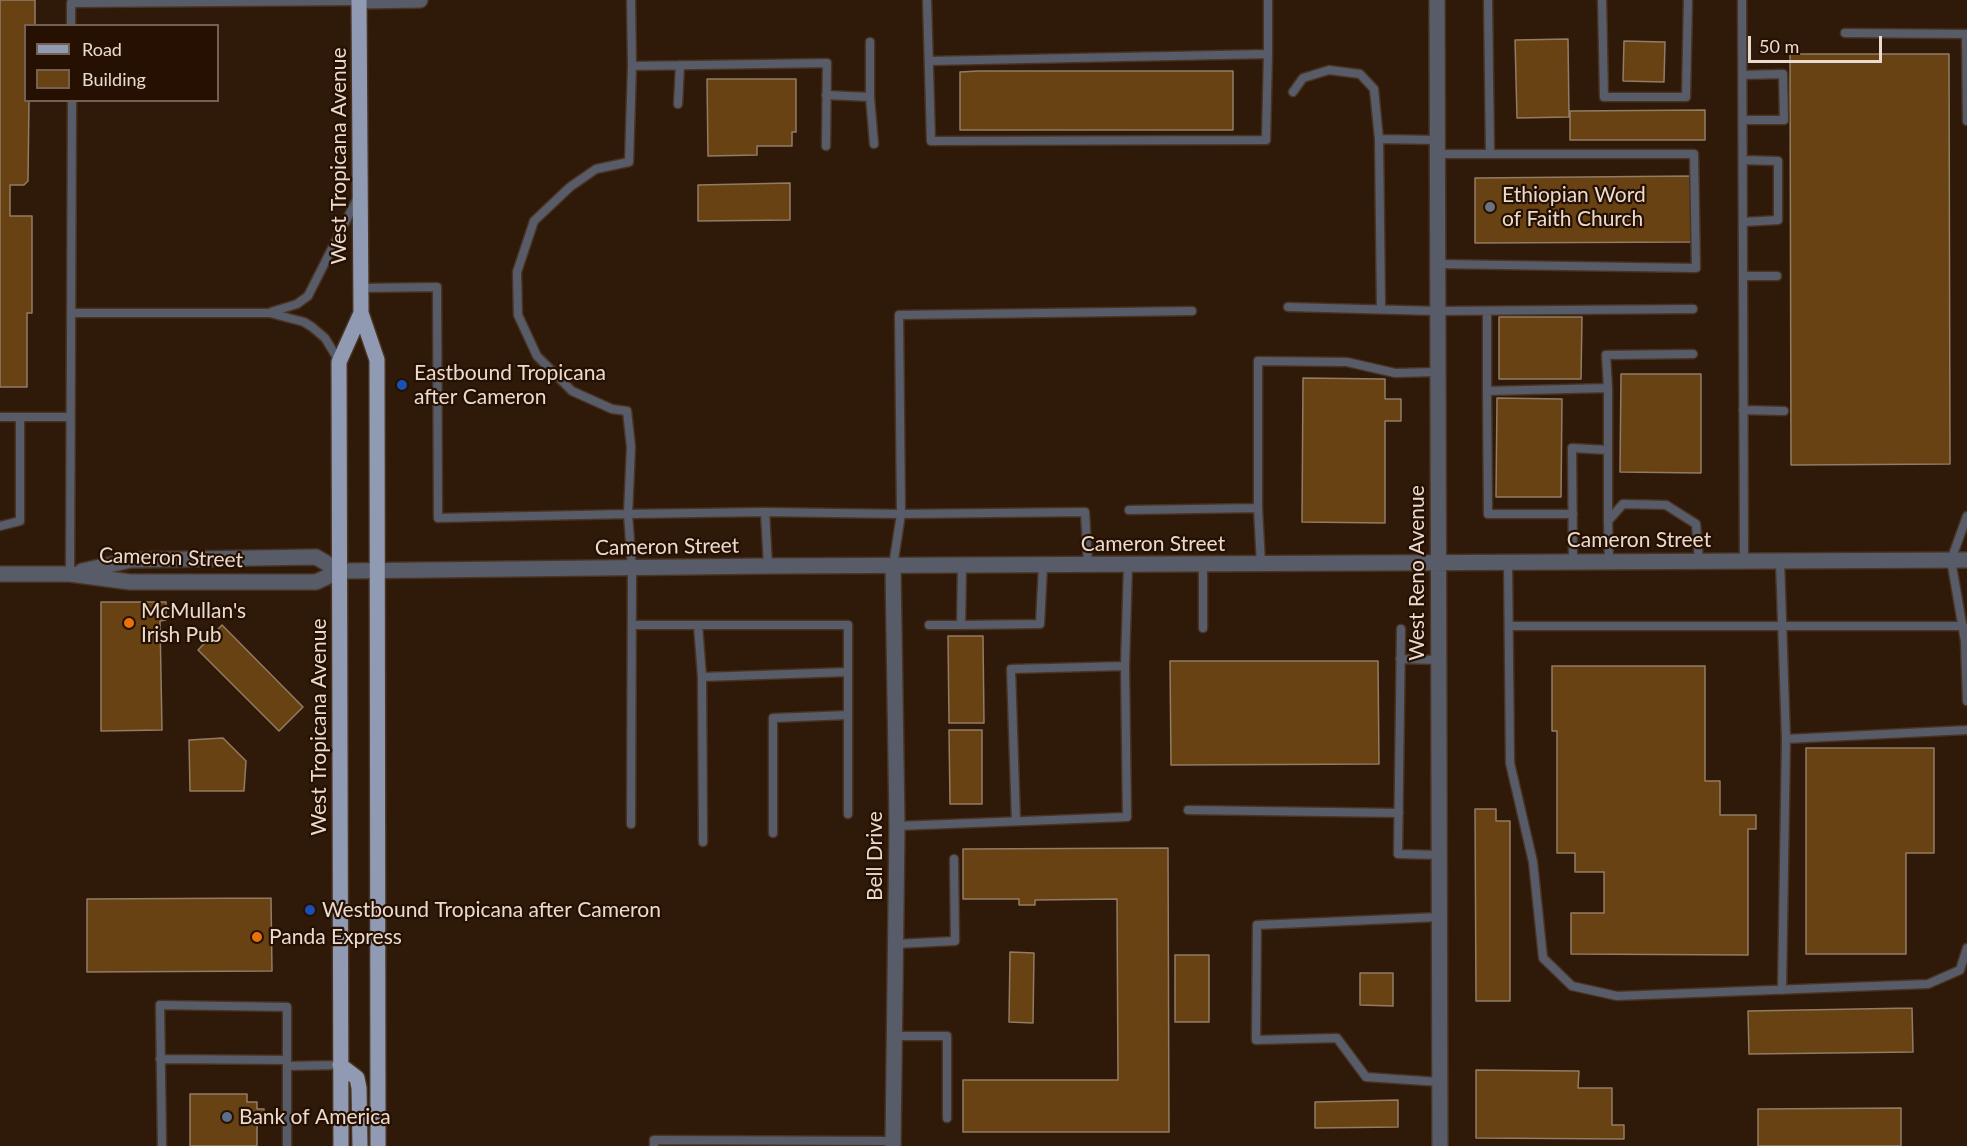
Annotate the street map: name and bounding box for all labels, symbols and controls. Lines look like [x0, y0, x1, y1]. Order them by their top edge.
legend [24, 24, 219, 102]
scale bar [1751, 24, 1884, 62]
text: 50 m [1759, 35, 1799, 57]
text: Road [82, 38, 122, 60]
street label: West Tropicana Avenue [326, 47, 352, 265]
text: Building [82, 68, 146, 90]
place label: Ethiopian Word of Faith Church [1502, 182, 1646, 232]
marker: Ethiopian Word of Faith Church [1483, 200, 1497, 214]
place label: Eastbound Tropicana after Cameron [414, 360, 606, 410]
marker: Eastbound Tropicana after Cameron [395, 378, 409, 392]
street label: West Reno Avenue [1404, 485, 1430, 661]
street label: Cameron Street [1567, 527, 1711, 553]
street label: Cameron Street [1081, 531, 1225, 557]
street label: Cameron Street [595, 533, 739, 561]
street label: Cameron Street [98, 543, 244, 573]
place label: McMullan's Irish Pub [141, 598, 246, 648]
marker: McMullan's Irish Pub [122, 616, 136, 630]
street label: West Tropicana Avenue [306, 618, 332, 836]
street label: Bell Drive [862, 811, 888, 901]
place label: Westbound Tropicana after Cameron [322, 897, 661, 923]
marker: Westbound Tropicana after Cameron [303, 903, 317, 917]
place label: Panda Express [269, 924, 402, 950]
marker: Panda Express [250, 930, 264, 944]
place label: Bank of America [239, 1104, 391, 1130]
marker: Bank of America [220, 1110, 234, 1124]

